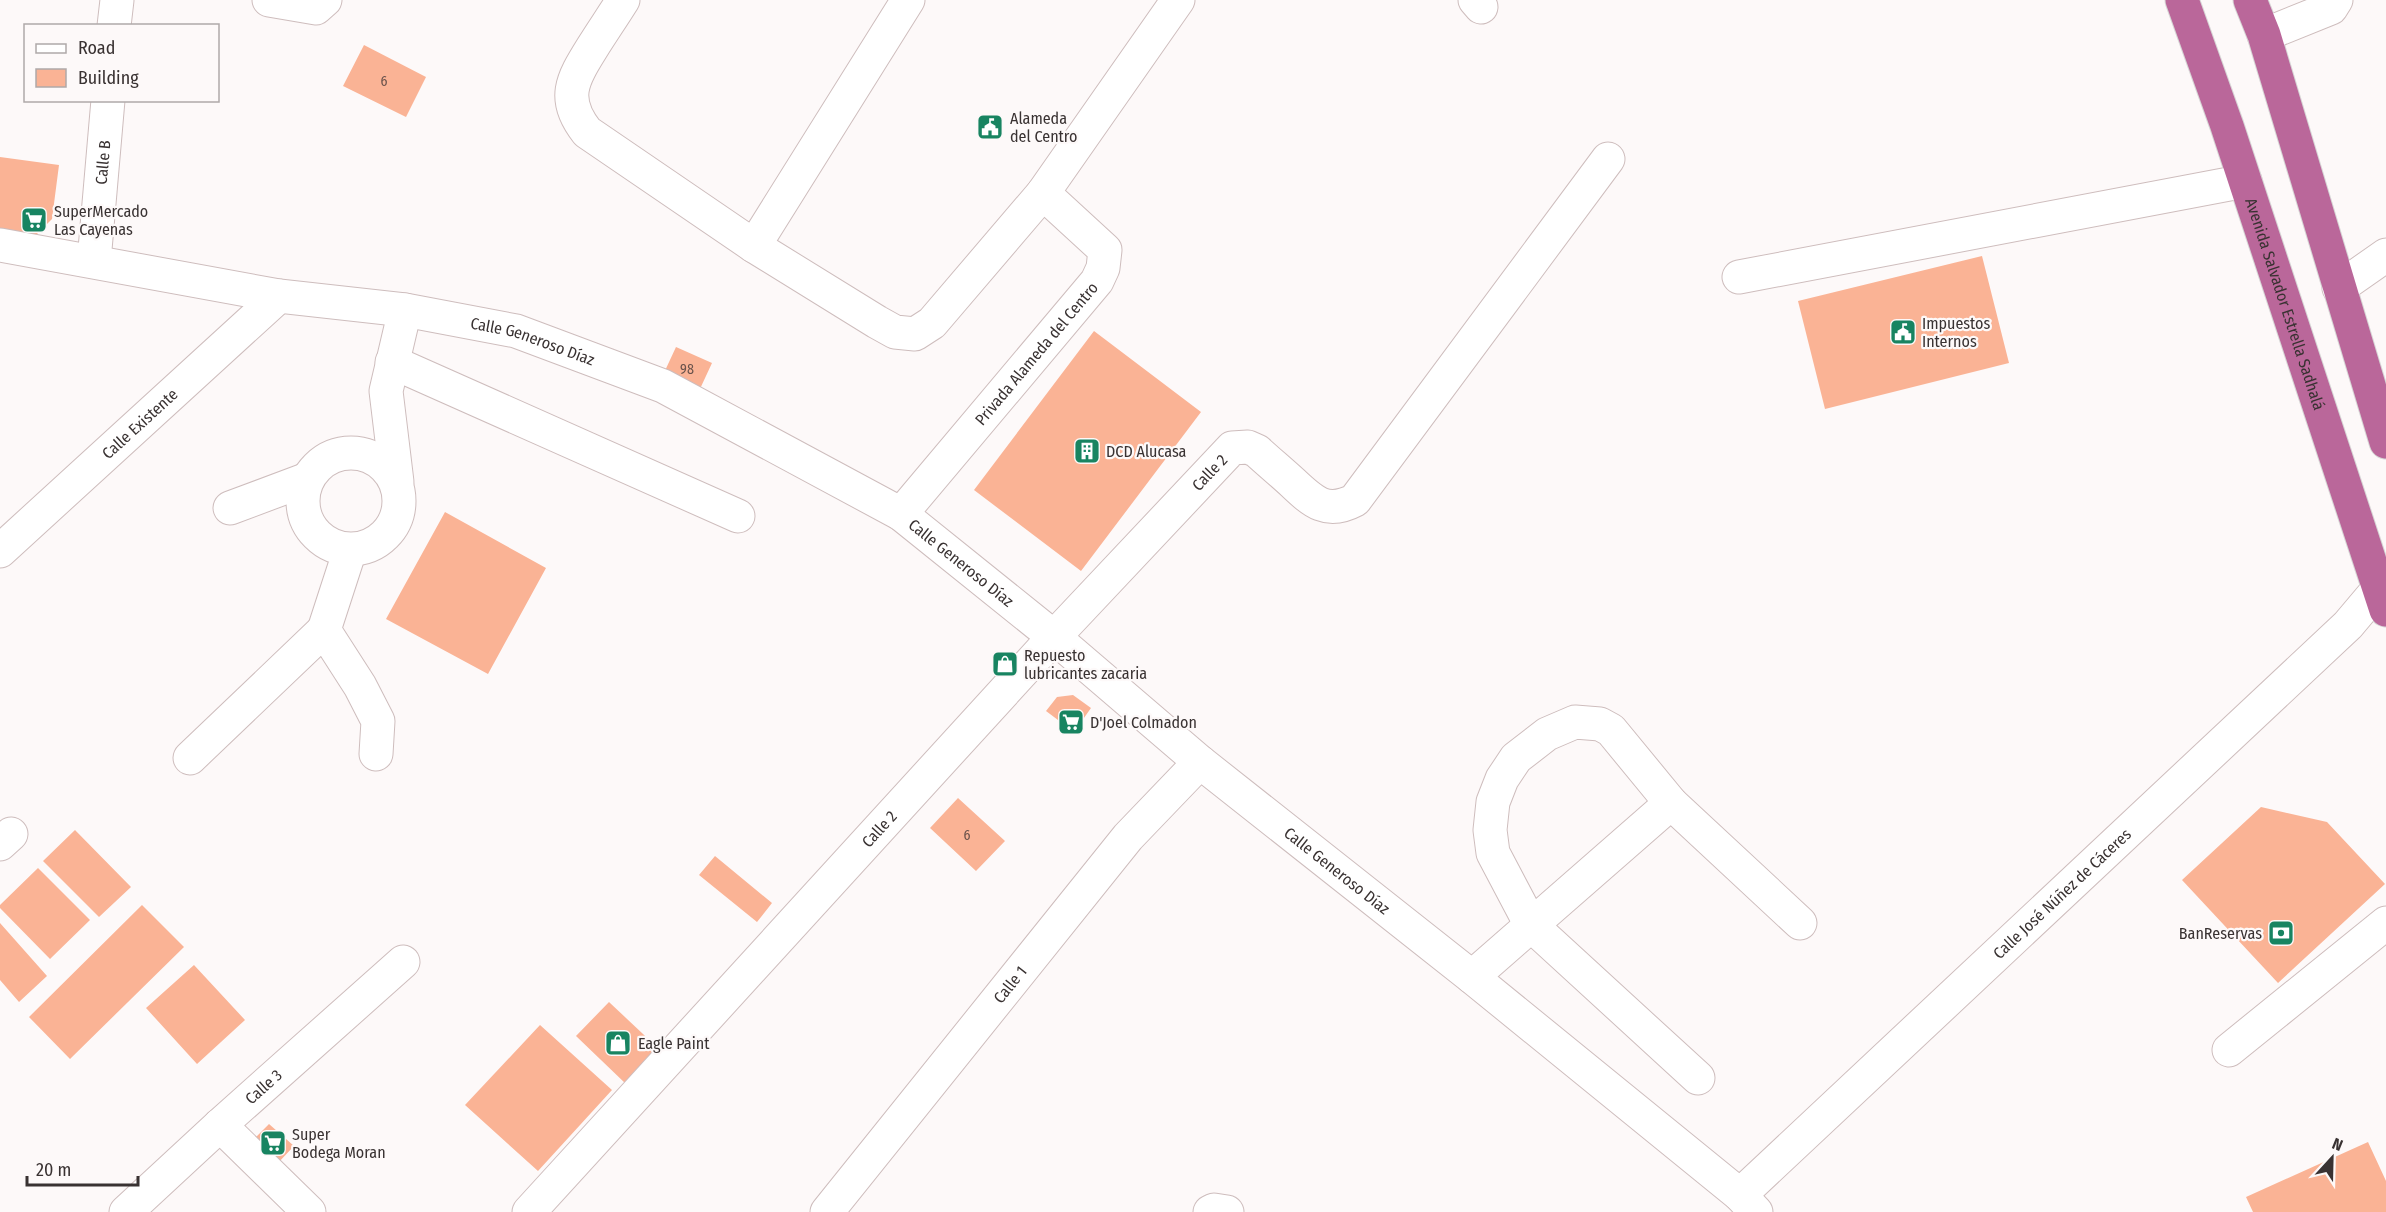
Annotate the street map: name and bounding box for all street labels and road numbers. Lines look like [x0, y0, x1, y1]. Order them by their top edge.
street label: Calle B [92, 139, 114, 185]
street label: Avenida Salvador Estrella Sadhalá [2241, 196, 2329, 413]
street label: Privada Alameda del Centro [971, 278, 1102, 429]
street label: Calle Generoso Díaz [469, 314, 597, 370]
street label: Calle Existente [98, 385, 182, 463]
street label: Calle 2 [1188, 450, 1231, 495]
street label: Calle Generoso Díaz [905, 515, 1017, 611]
street label: Calle 2 [858, 807, 901, 851]
street label: Calle Generoso Díaz [1280, 823, 1394, 918]
street label: Calle José Núñez de Cáceres [1989, 825, 2135, 963]
street label: Calle 1 [990, 962, 1031, 1007]
street label: Calle 3 [241, 1065, 286, 1108]

